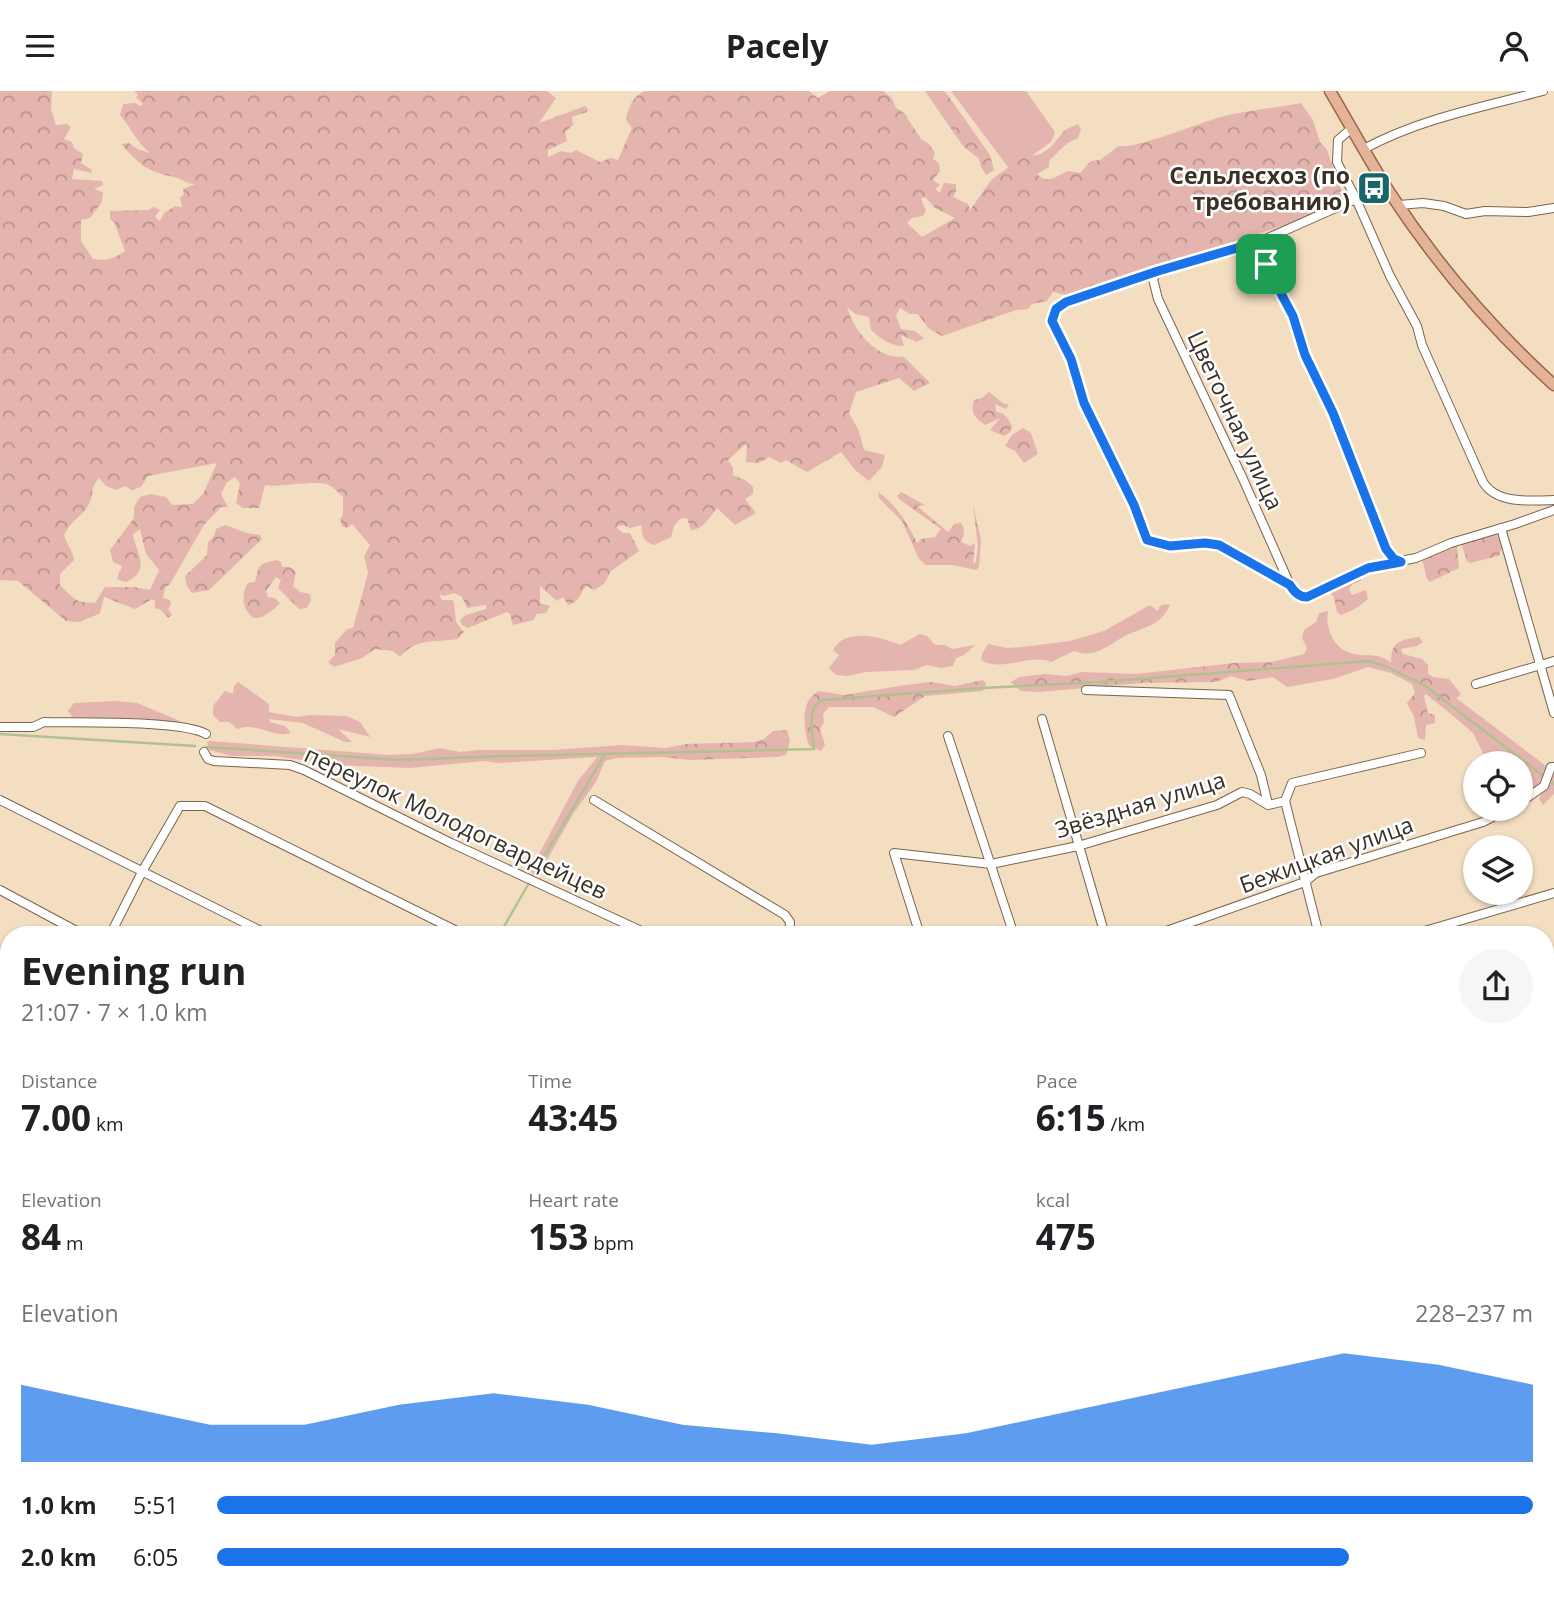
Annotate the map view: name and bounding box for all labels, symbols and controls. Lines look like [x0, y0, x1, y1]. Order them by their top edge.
text: Pacely [726, 24, 828, 67]
icon: menu [21, 27, 59, 65]
icon: person [1495, 27, 1533, 65]
place label: Сельлесхоз (по требованию) [1169, 159, 1350, 217]
bus stop icon: Сельлесхоз (по требованию) [1355, 169, 1393, 207]
pin [1236, 234, 1296, 294]
icon: arrive [1247, 245, 1285, 283]
street label: Цветочная улица [1180, 325, 1292, 515]
street label: переулок Молодогвардейцев [300, 738, 612, 906]
map controls [1463, 751, 1533, 905]
button: locate [1463, 751, 1533, 821]
street label: Звёздная улица [1051, 763, 1229, 845]
street label: Бежицкая улица [1235, 808, 1417, 900]
button: layers [1463, 835, 1533, 905]
text: Evening run [21, 944, 246, 996]
button: share [1459, 949, 1533, 1023]
text: 21:07 · 7 × 1.0 km [21, 996, 208, 1028]
text: Distance [21, 1068, 97, 1094]
text: Time [528, 1068, 572, 1094]
text: Pace [1036, 1068, 1077, 1094]
text: 7.00 [21, 1094, 91, 1141]
text: 43:45 [528, 1094, 618, 1141]
text: 6:15 [1036, 1094, 1106, 1141]
text: km [91, 1111, 124, 1137]
text: /km [1106, 1111, 1145, 1137]
text: Elevation [21, 1187, 102, 1213]
text: Heart rate [528, 1187, 619, 1213]
text: kcal [1036, 1187, 1070, 1213]
text: 84 [21, 1213, 61, 1260]
text: 153 [528, 1213, 588, 1260]
text: 475 [1036, 1213, 1096, 1260]
text: m [61, 1230, 84, 1256]
text: bpm [588, 1230, 634, 1256]
text: Elevation [21, 1297, 119, 1329]
text: 228–237 m [1415, 1297, 1533, 1329]
text: 1.0 km [21, 1489, 97, 1521]
text: 5:51 [133, 1489, 179, 1521]
text: 2.0 km [21, 1541, 97, 1573]
text: 6:05 [133, 1541, 179, 1573]

